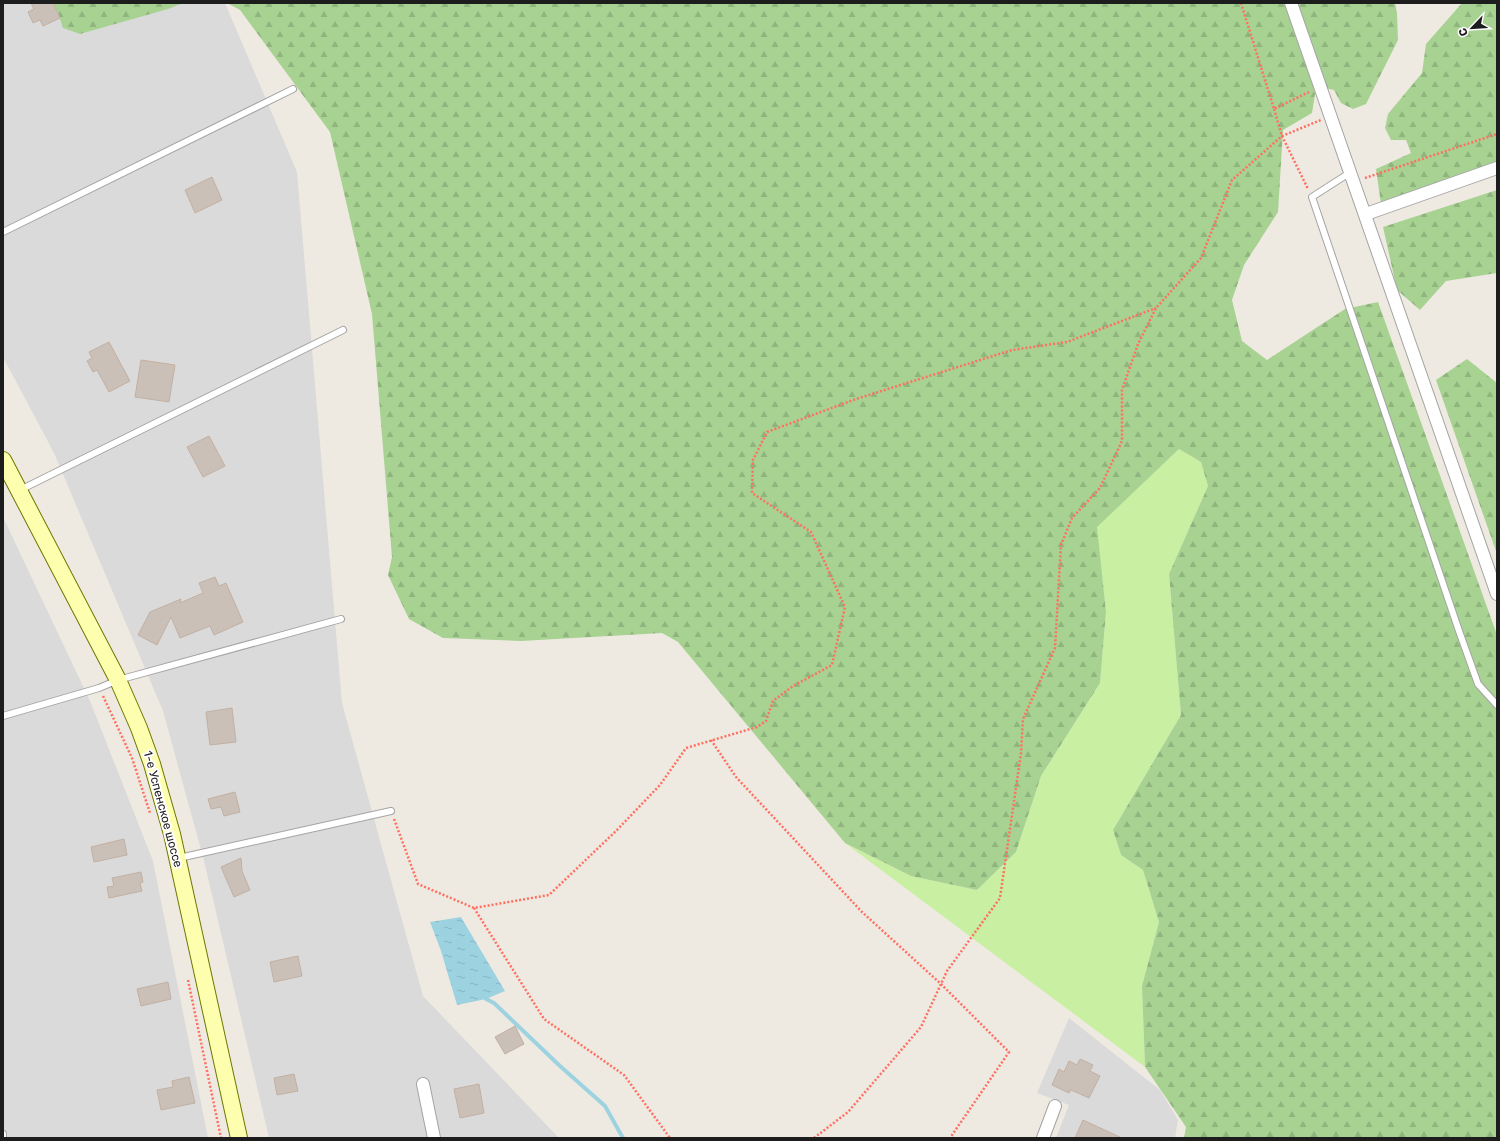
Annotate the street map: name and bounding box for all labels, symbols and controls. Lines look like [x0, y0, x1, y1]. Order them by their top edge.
north arrow [1452, 8, 1492, 48]
text: С [1456, 26, 1471, 38]
street label: 1-е Успенское шоссе [141, 749, 185, 869]

